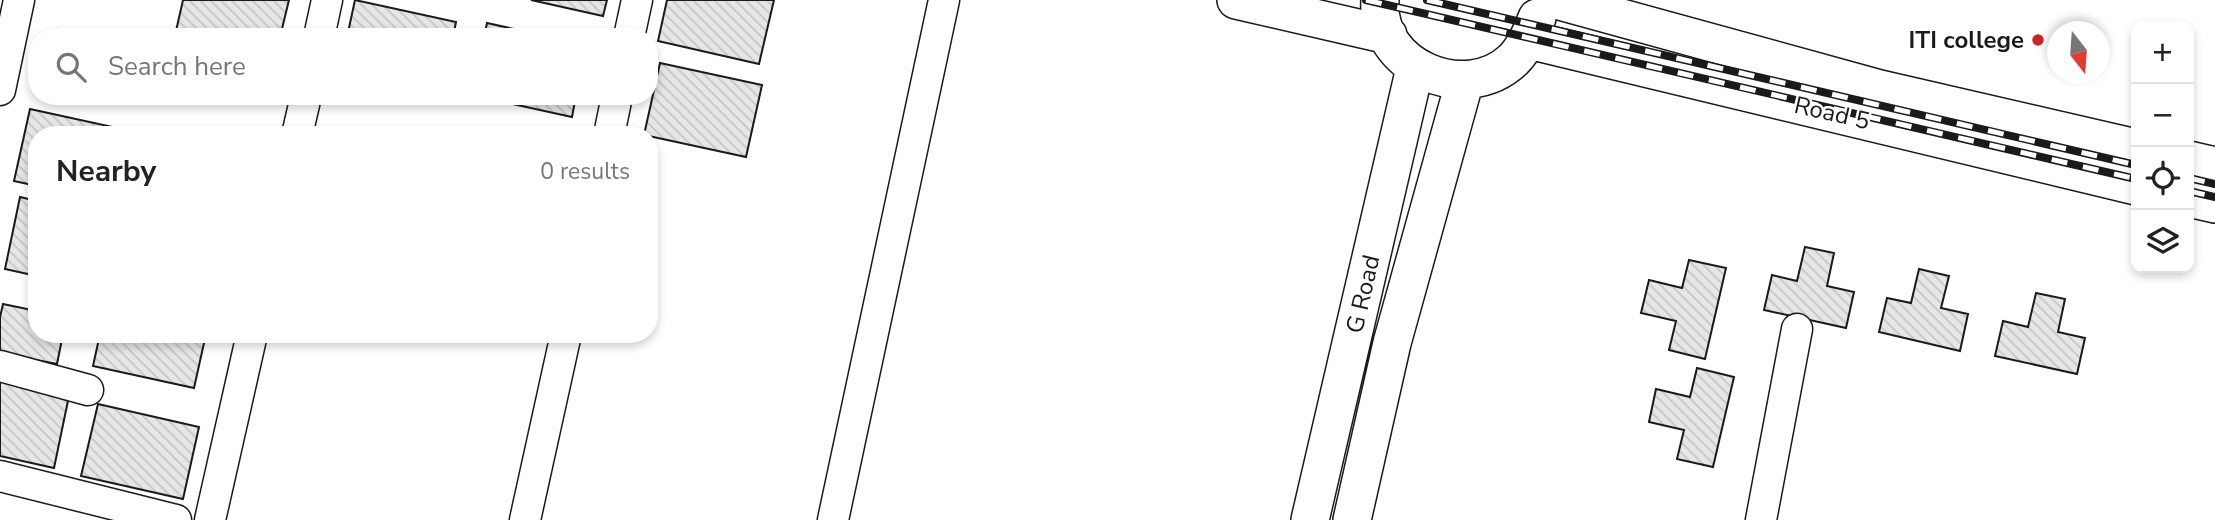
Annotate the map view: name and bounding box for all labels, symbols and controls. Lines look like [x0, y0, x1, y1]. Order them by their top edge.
north arrow [2047, 21, 2110, 84]
map controls [2131, 21, 2194, 273]
button: + [2131, 21, 2194, 84]
place label: ITI college [1909, 24, 2024, 56]
search box [28, 28, 658, 105]
marker: ITI college [2030, 32, 2046, 48]
icon: search [52, 48, 90, 86]
text: Search here [108, 49, 246, 84]
button: − [2131, 84, 2194, 147]
street label: Road 5 [1791, 89, 1873, 137]
button: locate [2131, 147, 2194, 210]
text: Nearby [56, 151, 156, 192]
text: 0 results [540, 156, 630, 187]
button: layers [2131, 210, 2194, 273]
street label: G Road [1338, 252, 1388, 336]

